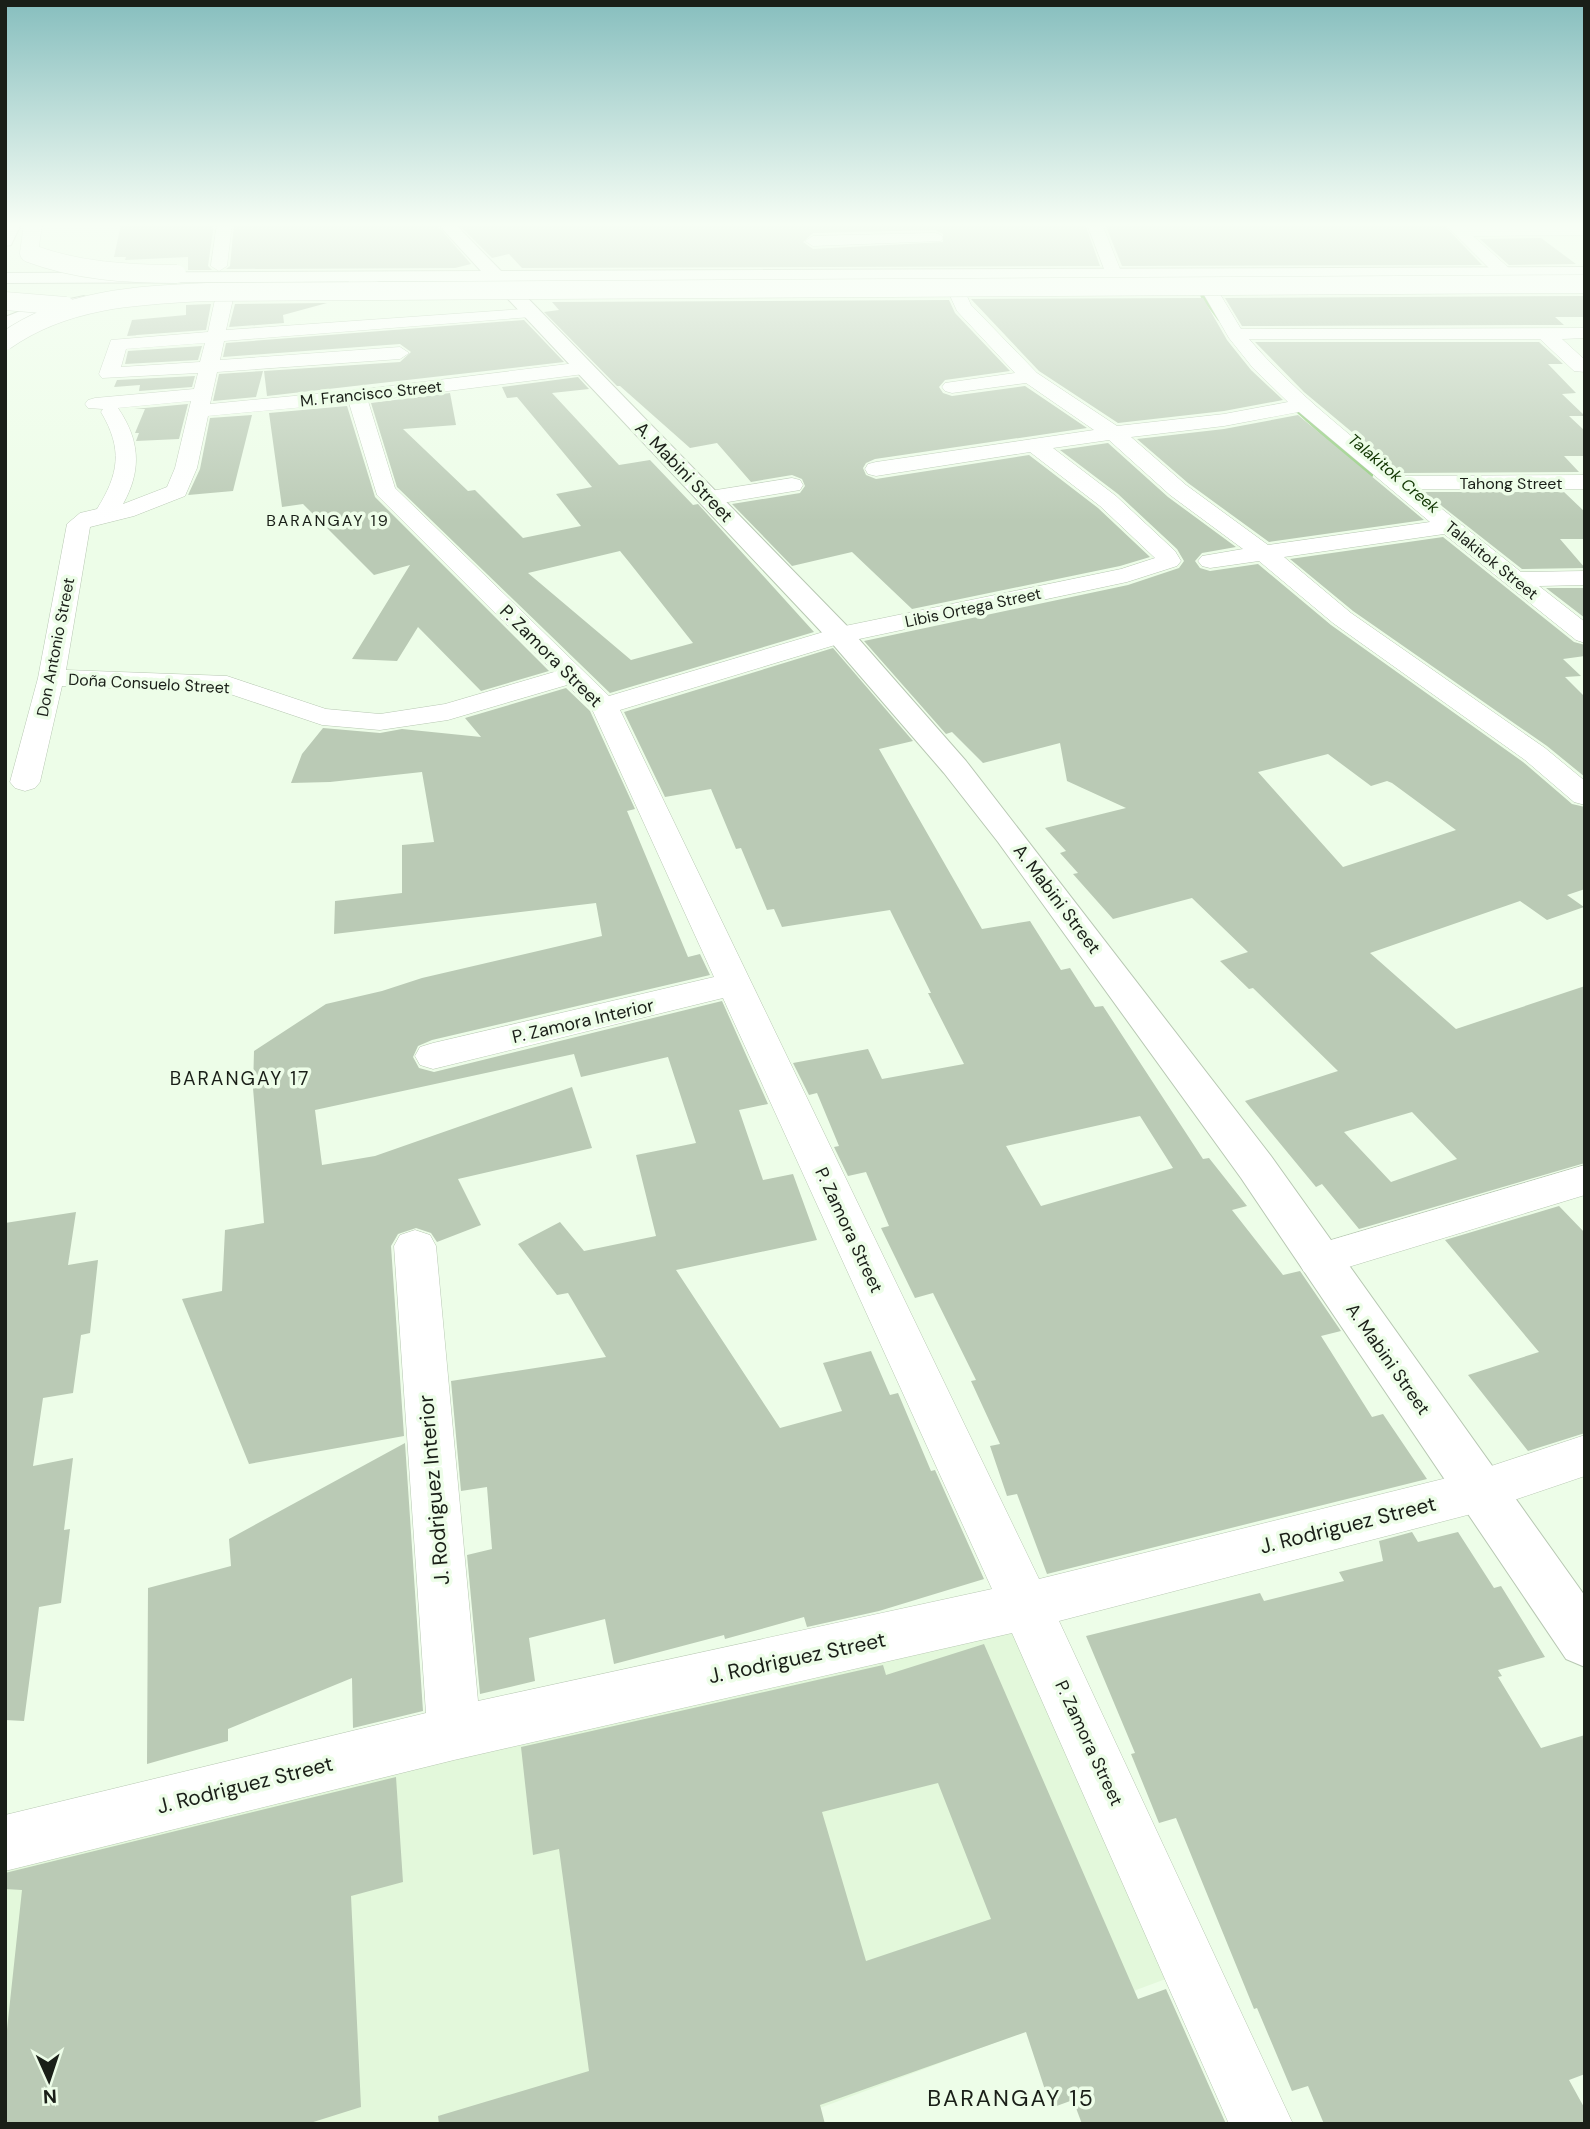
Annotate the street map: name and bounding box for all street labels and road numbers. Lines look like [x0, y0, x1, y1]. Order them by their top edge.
street label: M. Francisco Street [299, 376, 443, 411]
street label: A. Mabini Street [630, 416, 738, 528]
street label: Tahong Street [1460, 473, 1562, 494]
street label: Talakitok Street [1441, 516, 1543, 604]
street label: Don Antonio Street [32, 576, 79, 719]
street label: Libis Ortega Street [903, 583, 1043, 632]
street label: P. Zamora Street [494, 599, 608, 713]
street label: Doña Consuelo Street [68, 669, 230, 698]
street label: A. Mabini Street [1008, 839, 1106, 959]
street label: P. Zamora Interior [510, 993, 657, 1049]
street label: P. Zamora Street [809, 1163, 889, 1297]
street label: A. Mabini Street [1341, 1298, 1435, 1420]
street label: J. Rodriguez Interior [412, 1393, 456, 1586]
street label: J. Rodriguez Street [1257, 1490, 1439, 1560]
street label: J. Rodriguez Street [706, 1626, 888, 1690]
street label: P. Zamora Street [1049, 1676, 1129, 1810]
street label: J. Rodriguez Street [154, 1750, 336, 1820]

